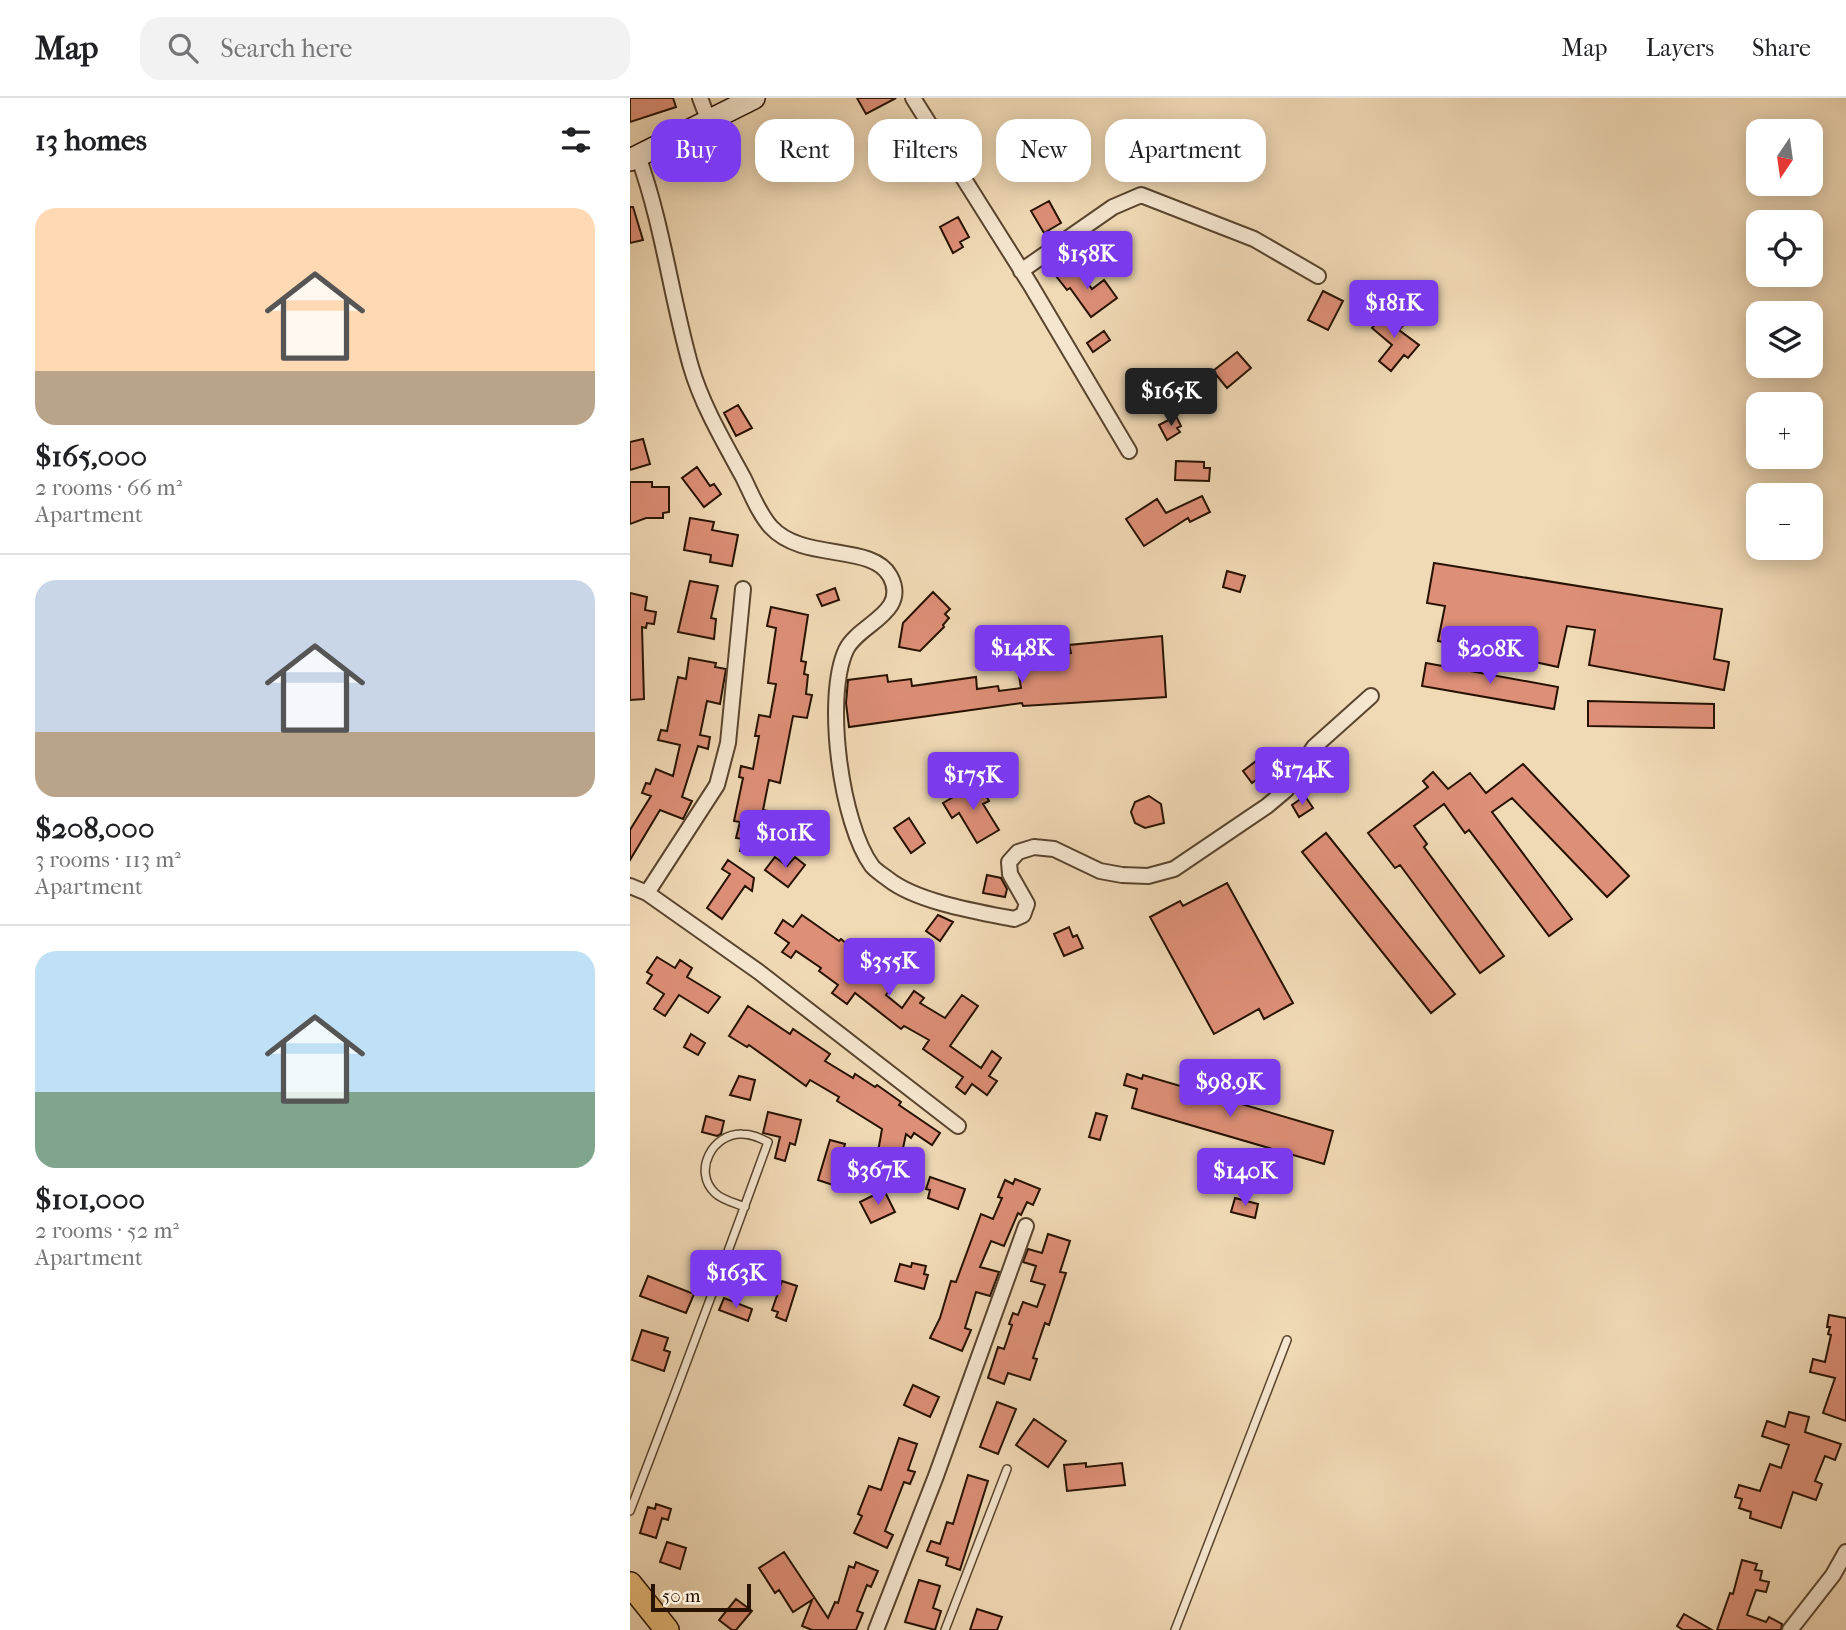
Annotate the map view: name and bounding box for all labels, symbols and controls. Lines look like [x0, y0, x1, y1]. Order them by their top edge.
search box [140, 17, 630, 80]
text: Map [35, 29, 98, 68]
icon: search [164, 29, 202, 67]
text: Search here [220, 33, 352, 64]
text: Map [1562, 34, 1608, 62]
text: Layers [1646, 34, 1714, 62]
text: Share [1752, 34, 1811, 62]
chip: Buy [651, 119, 741, 182]
chip: Rent [755, 119, 854, 182]
chip: Filters [868, 119, 982, 182]
chip: New [996, 119, 1091, 182]
chip: Apartment [1105, 119, 1266, 182]
north arrow [1746, 119, 1824, 196]
map controls [1746, 119, 1823, 560]
icon: filters [557, 121, 595, 159]
text: 13 homes [35, 123, 147, 158]
button: locate [1746, 210, 1823, 287]
pin: $158K [1038, 232, 1136, 291]
text: $158K [1058, 240, 1117, 267]
icon: home [252, 253, 378, 379]
pin: $181K [1345, 280, 1443, 340]
text: $181K [1365, 289, 1423, 316]
button: layers [1746, 301, 1823, 378]
pin: $165K [1122, 368, 1220, 428]
text: $165K [1141, 377, 1201, 404]
button: + [1746, 392, 1823, 469]
text: $165,000 [35, 439, 147, 474]
text: 2 rooms · 66 m² [35, 474, 182, 501]
button: − [1746, 483, 1823, 560]
text: Apartment [35, 501, 143, 528]
icon: home [252, 625, 378, 751]
pin: $148K [973, 626, 1071, 685]
pin: $208K [1441, 626, 1539, 686]
text: $148K [991, 634, 1053, 661]
text: $208K [1457, 635, 1523, 662]
pin: $174K [1253, 748, 1351, 807]
pin: $175K [924, 752, 1022, 812]
text: $174K [1271, 756, 1333, 783]
text: $175K [944, 761, 1002, 788]
pin: $101K [736, 810, 834, 870]
text: $208,000 [35, 811, 154, 846]
text: $101K [756, 819, 814, 846]
text: 3 rooms · 113 m² [35, 846, 181, 873]
text: Apartment [35, 873, 143, 900]
pin: $355K [840, 939, 938, 998]
text: $355K [860, 947, 918, 974]
icon: home [252, 996, 378, 1122]
pin: $98.9K [1173, 1060, 1287, 1119]
text: $98.9K [1195, 1068, 1265, 1095]
pin: $367K [829, 1148, 927, 1207]
pin: $140K [1196, 1148, 1294, 1208]
text: $367K [847, 1156, 909, 1183]
text: $140K [1213, 1157, 1277, 1184]
text: $101,000 [35, 1182, 145, 1217]
text: 2 rooms · 52 m² [35, 1217, 179, 1244]
text: Apartment [35, 1244, 143, 1271]
pin: $163K [687, 1250, 785, 1310]
text: $163K [706, 1259, 766, 1286]
scale bar [651, 1581, 751, 1613]
text: 50 m [662, 1585, 701, 1607]

